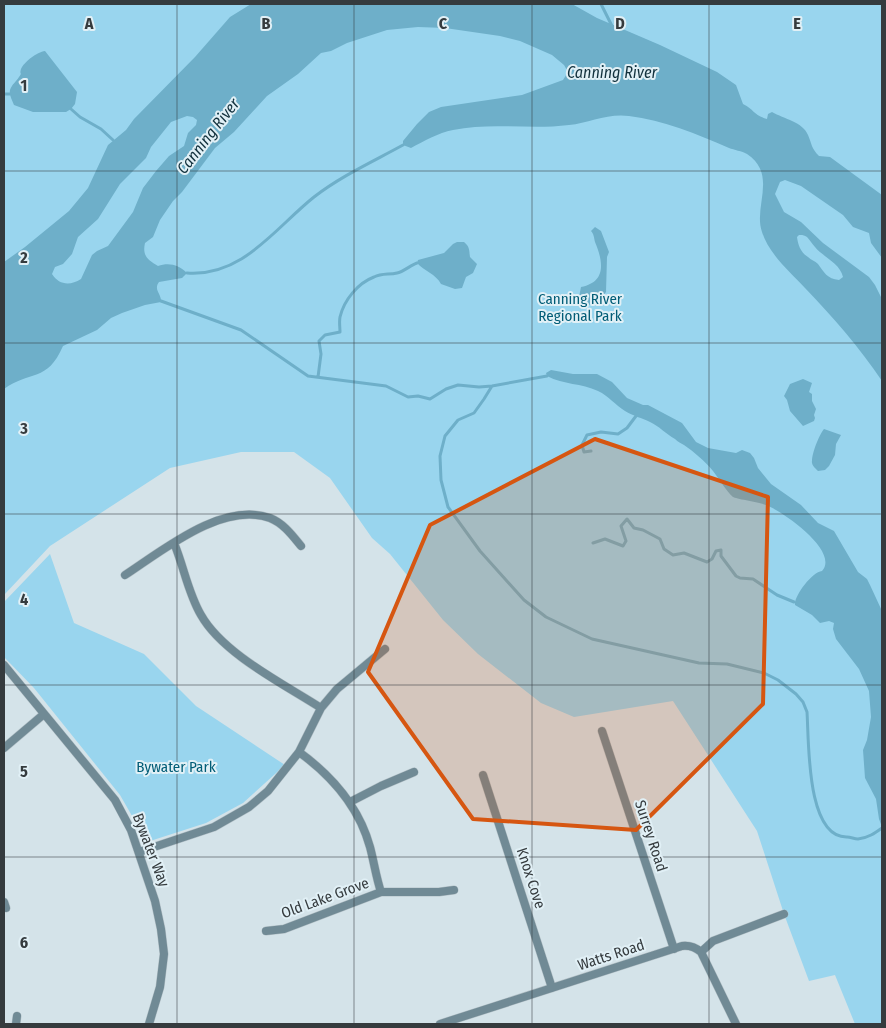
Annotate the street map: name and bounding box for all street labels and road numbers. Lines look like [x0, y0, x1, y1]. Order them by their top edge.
street label: Surrey Road [631, 798, 671, 874]
street label: Bywater Way [129, 811, 173, 890]
street label: Knox Cove [513, 845, 549, 911]
street label: Old Lake Grove [279, 874, 371, 922]
street label: Watts Road [575, 936, 647, 974]

